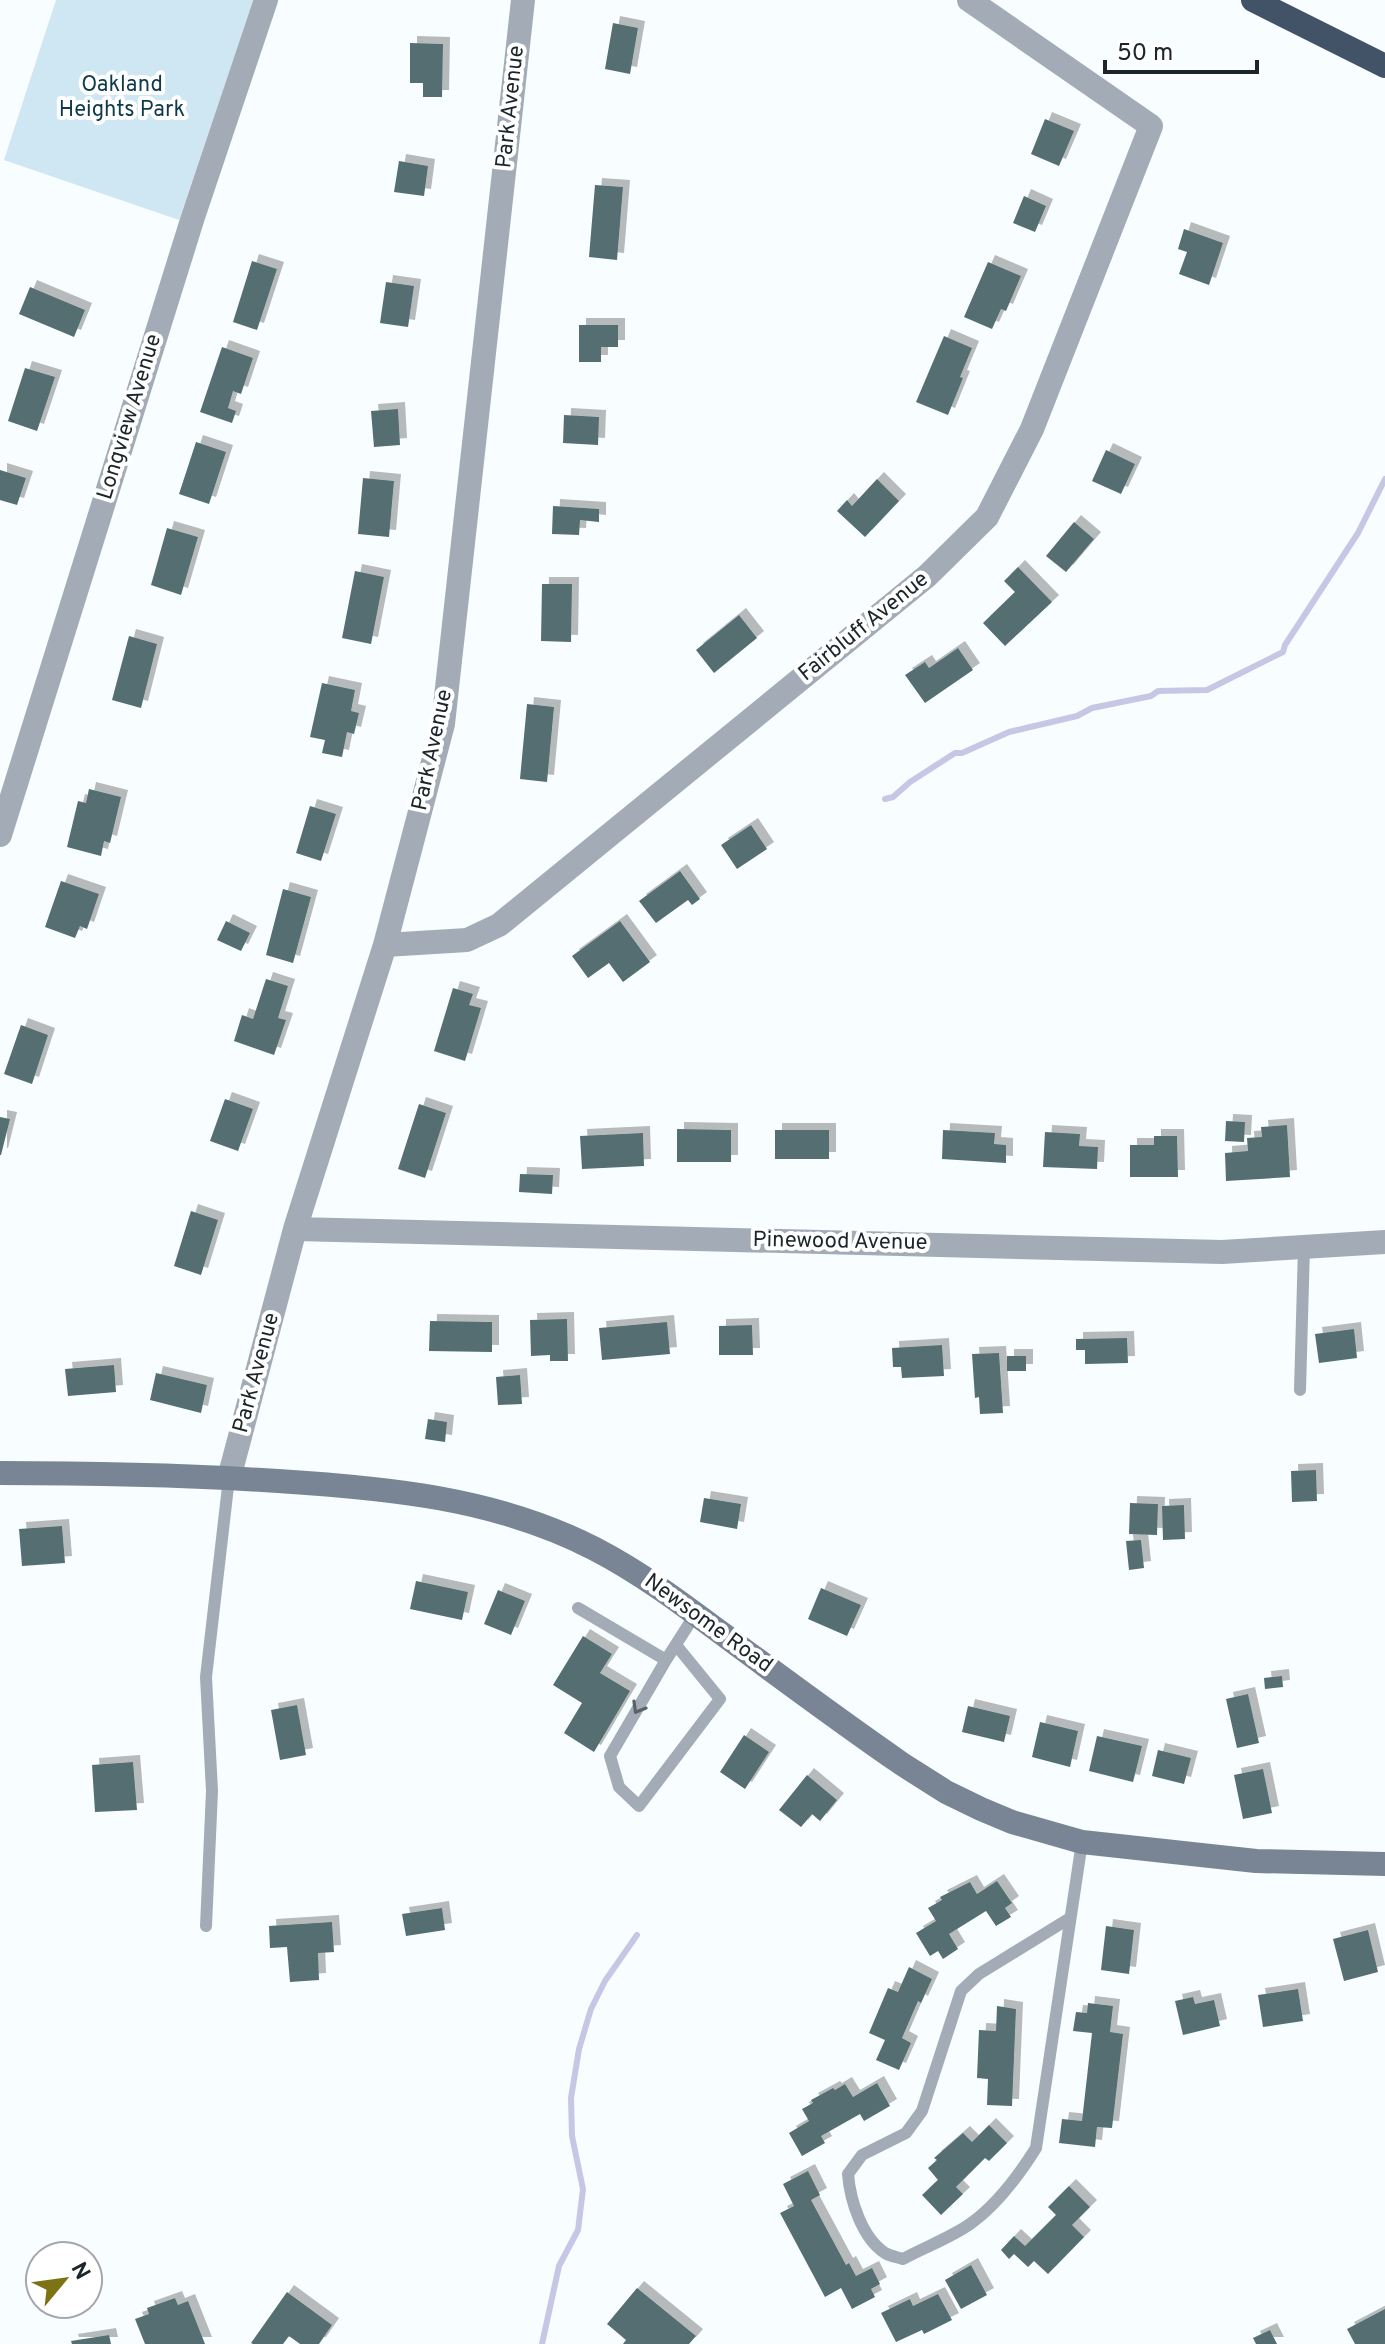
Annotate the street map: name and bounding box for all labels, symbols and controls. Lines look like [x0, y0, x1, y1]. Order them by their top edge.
scale bar [1105, 24, 1257, 74]
text: 50 m [1117, 39, 1173, 69]
street label: Park Avenue [491, 44, 531, 170]
park label: Oakland Heights Park [59, 72, 185, 124]
street label: Longview Avenue [92, 331, 168, 503]
street label: Fairbluff Avenue [794, 566, 934, 688]
street label: Park Avenue [407, 687, 459, 813]
street label: Pinewood Avenue [752, 1227, 928, 1257]
street label: Park Avenue [228, 1310, 286, 1436]
street label: Newsome Road [639, 1568, 777, 1680]
one-way arrow [632, 1699, 648, 1714]
north arrow [24, 2240, 104, 2320]
text: N [64, 2258, 95, 2285]

